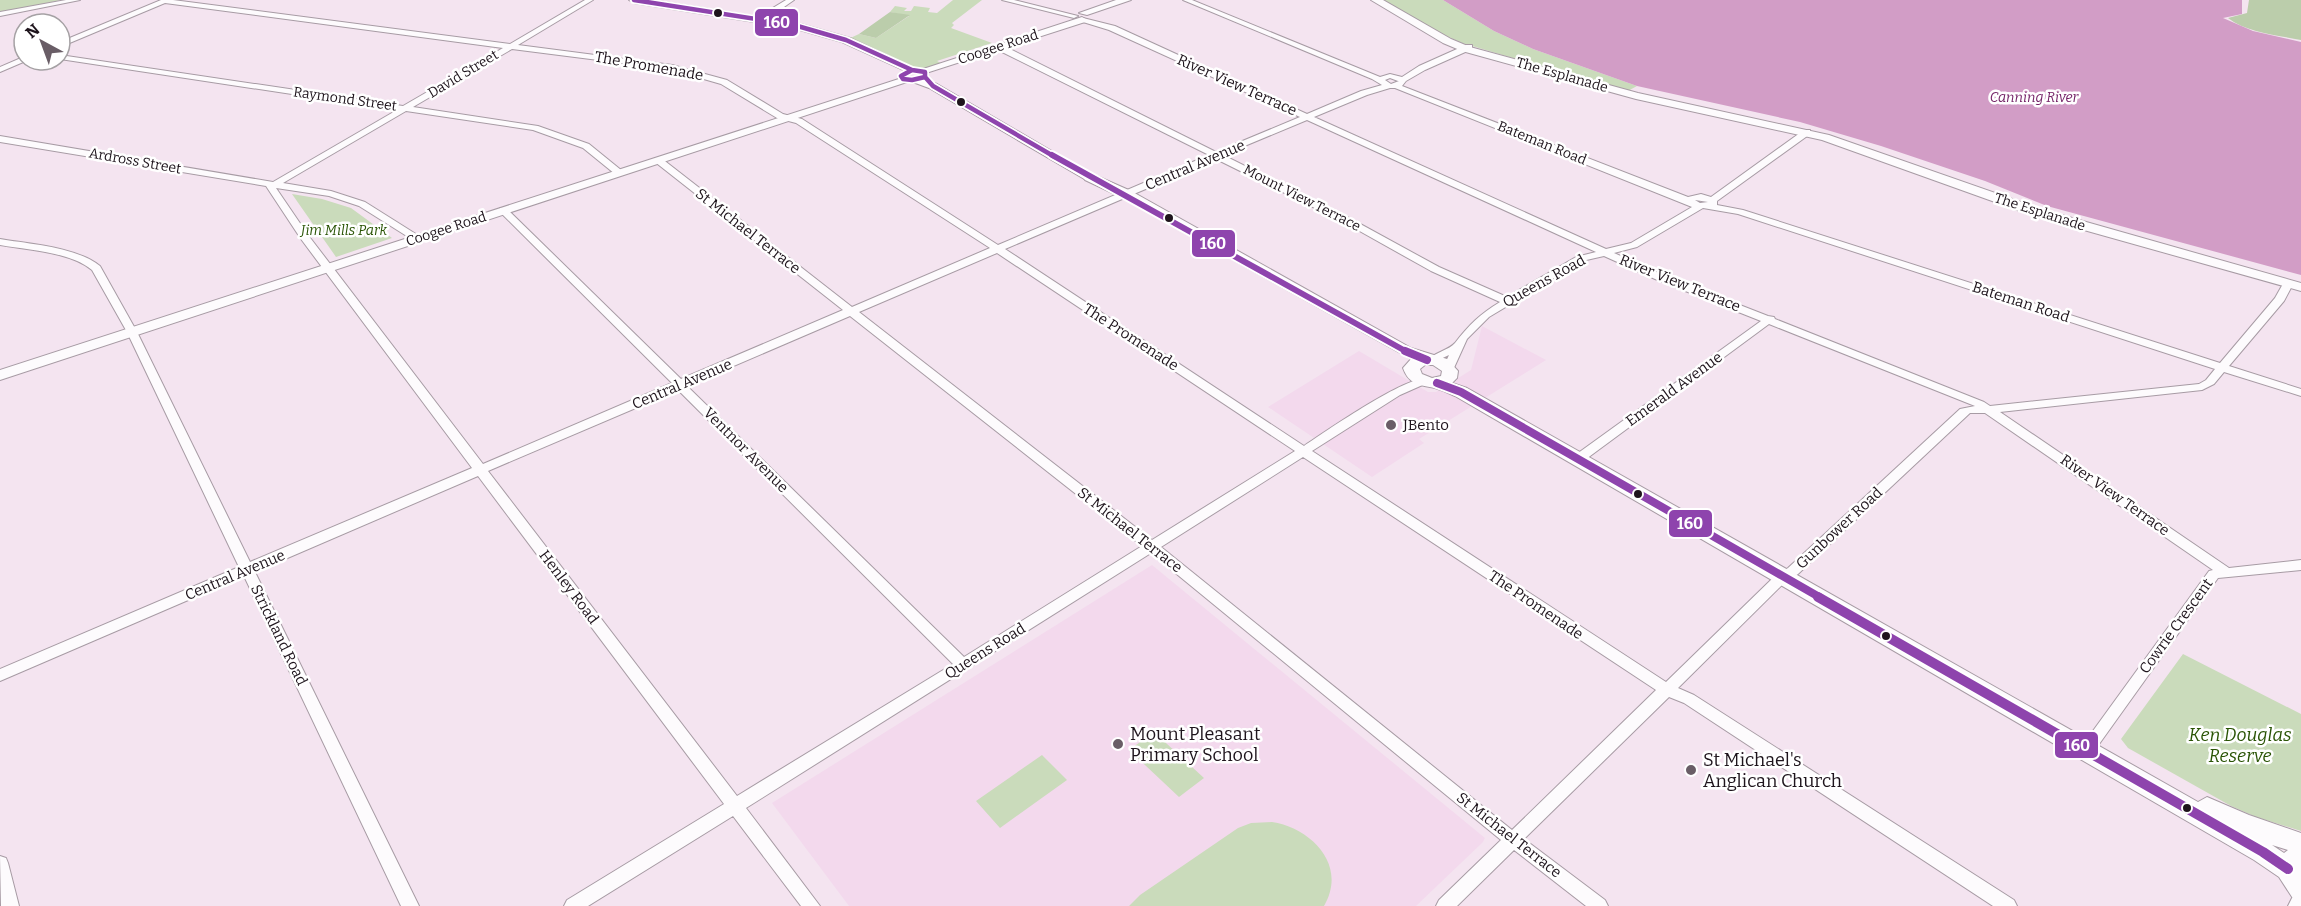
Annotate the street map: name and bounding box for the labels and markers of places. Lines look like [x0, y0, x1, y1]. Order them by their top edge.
unlabelled marker [712, 7, 724, 19]
unlabelled marker [955, 96, 967, 108]
unlabelled marker [1163, 212, 1175, 224]
place label: JBento [1402, 416, 1449, 434]
marker: JBento [1384, 418, 1398, 432]
unlabelled marker [1632, 488, 1644, 500]
unlabelled marker [1880, 630, 1892, 642]
place label: Mount Pleasant Primary School [1130, 723, 1261, 766]
marker: Mount Pleasant Primary School [1111, 737, 1125, 751]
place label: St Michael's Anglican Church [1703, 749, 1842, 792]
marker: St Michael's Anglican Church [1684, 763, 1698, 777]
unlabelled marker [2181, 802, 2193, 814]

